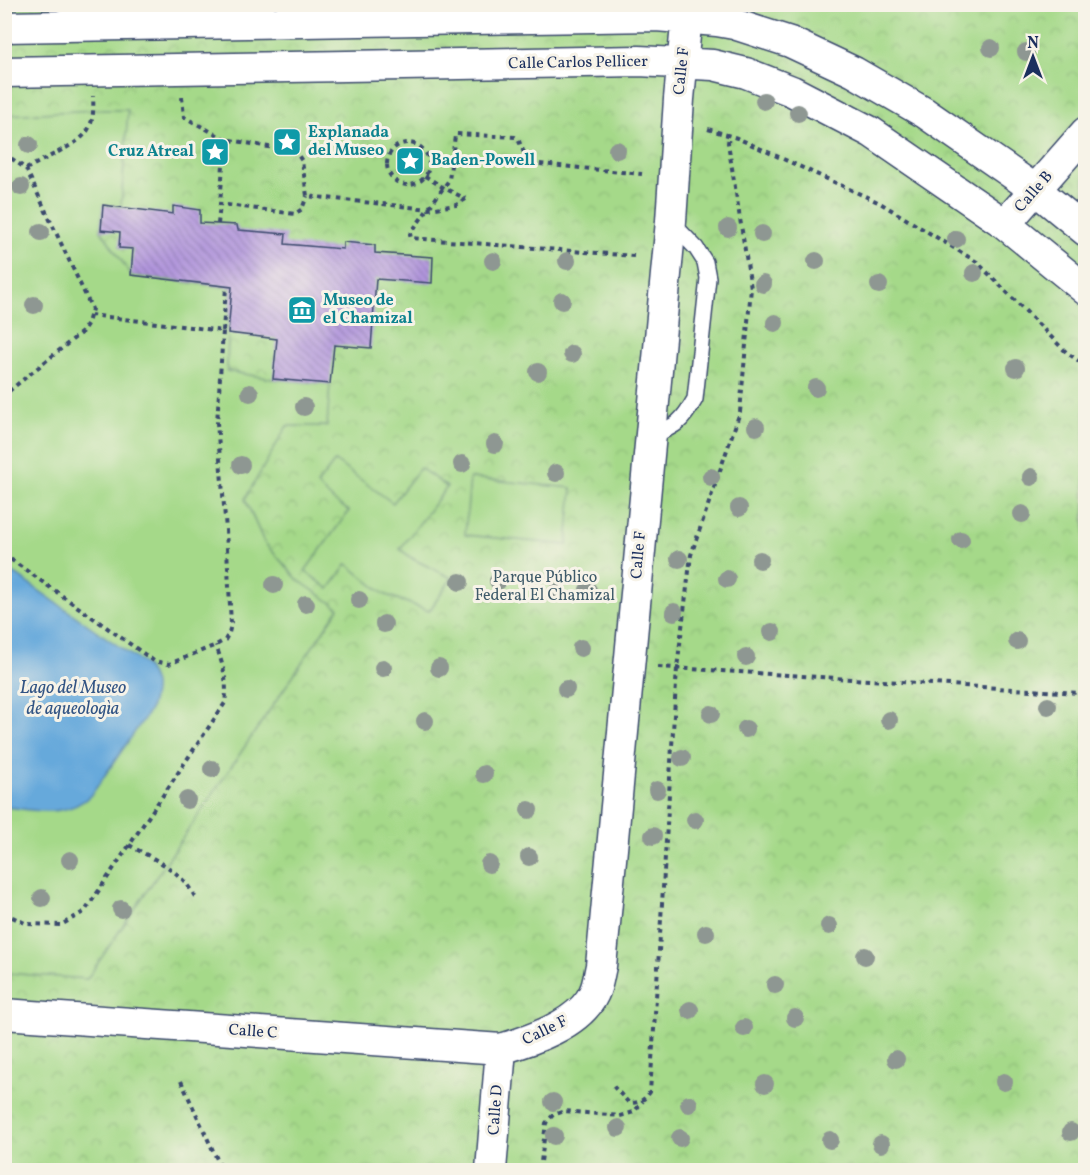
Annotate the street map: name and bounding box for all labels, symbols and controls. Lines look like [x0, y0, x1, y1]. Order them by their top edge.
north arrow [1003, 27, 1063, 87]
text: N [1027, 33, 1039, 55]
street label: Calle F [669, 46, 695, 96]
street label: Calle Carlos Pellicer [508, 51, 648, 75]
place label: Explanada del Museo [308, 122, 389, 162]
place icon: Explanada del Museo [271, 126, 303, 158]
place icon: Cruz Atreal [199, 136, 231, 168]
place label: Cruz Atreal [108, 141, 195, 163]
place icon: Baden-Powell [394, 145, 426, 177]
place label: Baden-Powell [431, 150, 536, 172]
street label: Calle B [1010, 166, 1058, 218]
place label: Museo de el Chamizal [323, 290, 413, 330]
museum icon: Museo de el Chamizal [286, 294, 318, 326]
street label: Calle F [626, 530, 652, 580]
park label: Parque Público Federal El Chamizal [475, 567, 615, 607]
water label: Lago del Museo de aqueologìa [20, 676, 126, 722]
street label: Calle F [519, 1011, 571, 1051]
street label: Calle C [228, 1019, 278, 1045]
street label: Calle D [483, 1084, 509, 1136]

